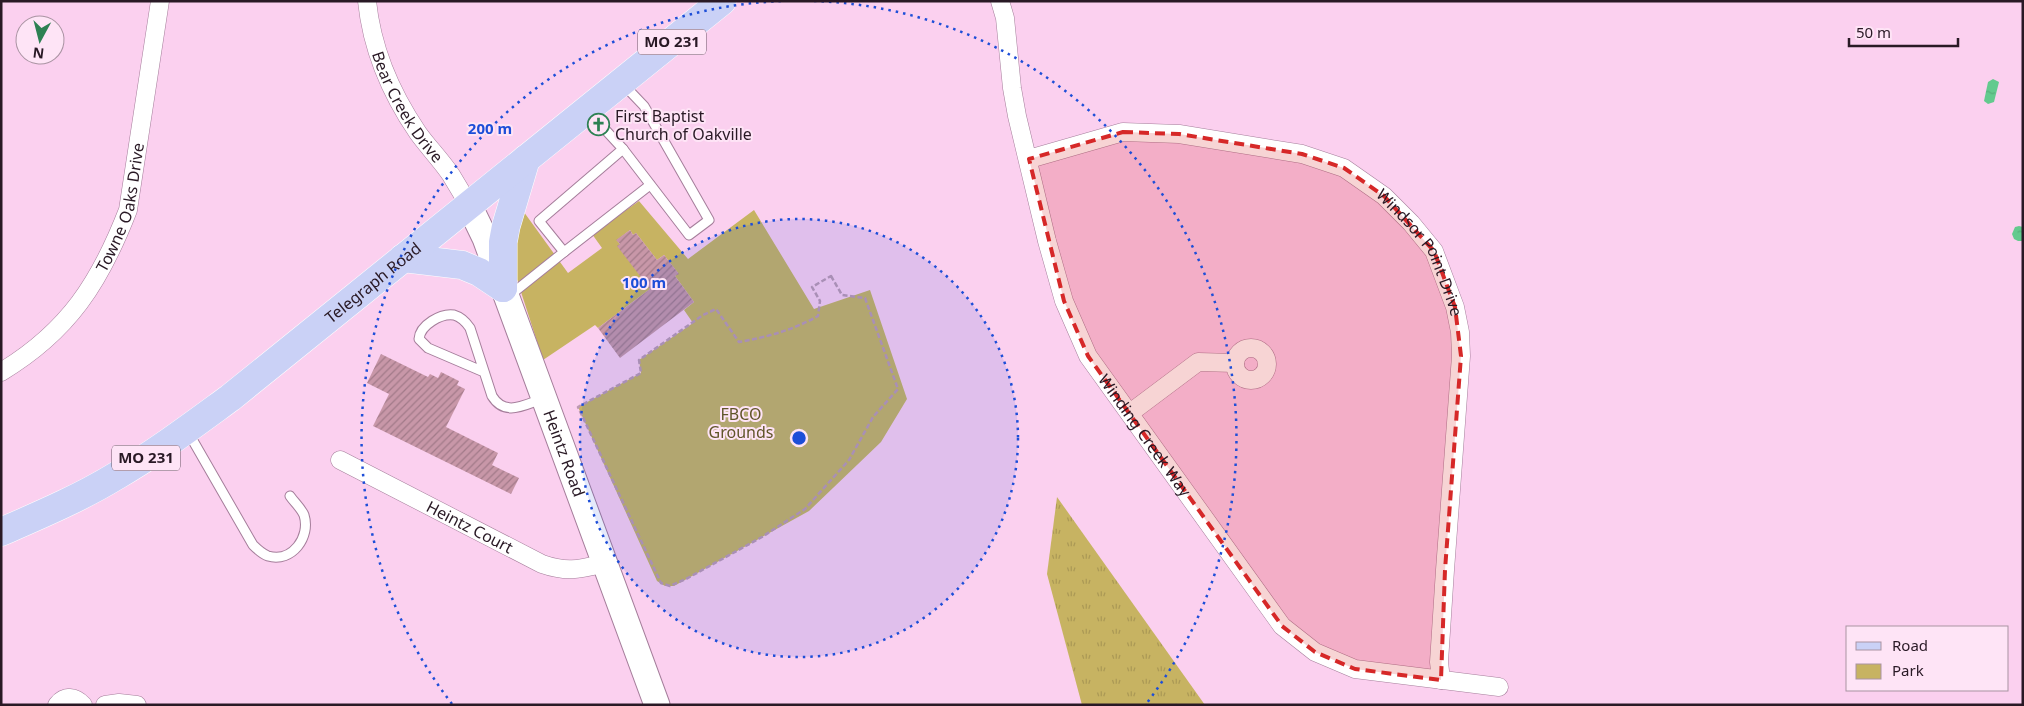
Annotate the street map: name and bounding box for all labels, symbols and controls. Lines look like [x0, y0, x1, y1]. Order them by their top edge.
north arrow [15, 15, 65, 65]
scale bar [1849, 15, 1958, 47]
text: 50 m [1856, 22, 1891, 42]
road number: MO 231 [638, 30, 706, 54]
text: N [32, 43, 45, 64]
street label: Bear Creek Drive [367, 48, 448, 167]
place label: First Baptist Church of Oakville [615, 105, 752, 145]
church icon: First Baptist Church of Oakville [587, 113, 611, 137]
text: 200 m [468, 118, 512, 138]
street label: Towne Oaks Drive [91, 141, 149, 276]
street label: Windsor Point Drive [1372, 184, 1468, 318]
street label: Telegraph Road [320, 237, 426, 328]
text: 100 m [622, 272, 666, 292]
street label: Winding Creek Way [1093, 370, 1197, 502]
park label: FBCO Grounds [709, 403, 773, 443]
street label: Heintz Road [538, 407, 590, 500]
centre of rings [790, 429, 808, 447]
road number: MO 231 [112, 446, 180, 470]
street label: Heintz Court [423, 495, 517, 558]
legend [1846, 626, 2009, 691]
text: Road [1892, 635, 1928, 655]
text: Park [1892, 660, 1924, 680]

